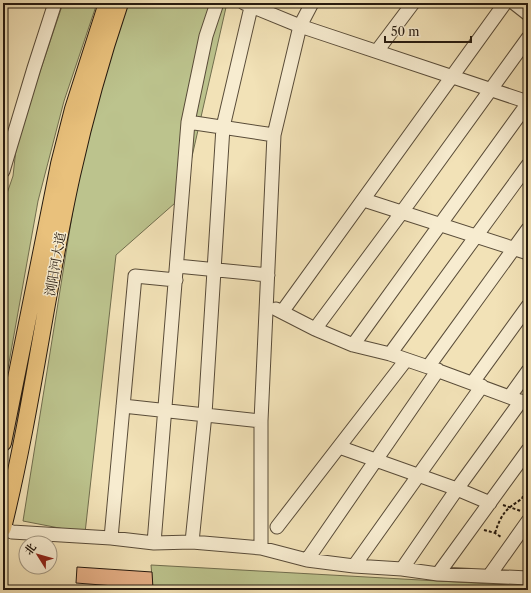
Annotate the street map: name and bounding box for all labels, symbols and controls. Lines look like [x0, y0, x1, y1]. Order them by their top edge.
scale bar [385, 18, 471, 44]
text: 50 m [391, 24, 420, 39]
street label: 浏阳河大道 [41, 231, 69, 297]
north arrow [18, 535, 58, 575]
text: 北 [21, 540, 39, 558]

